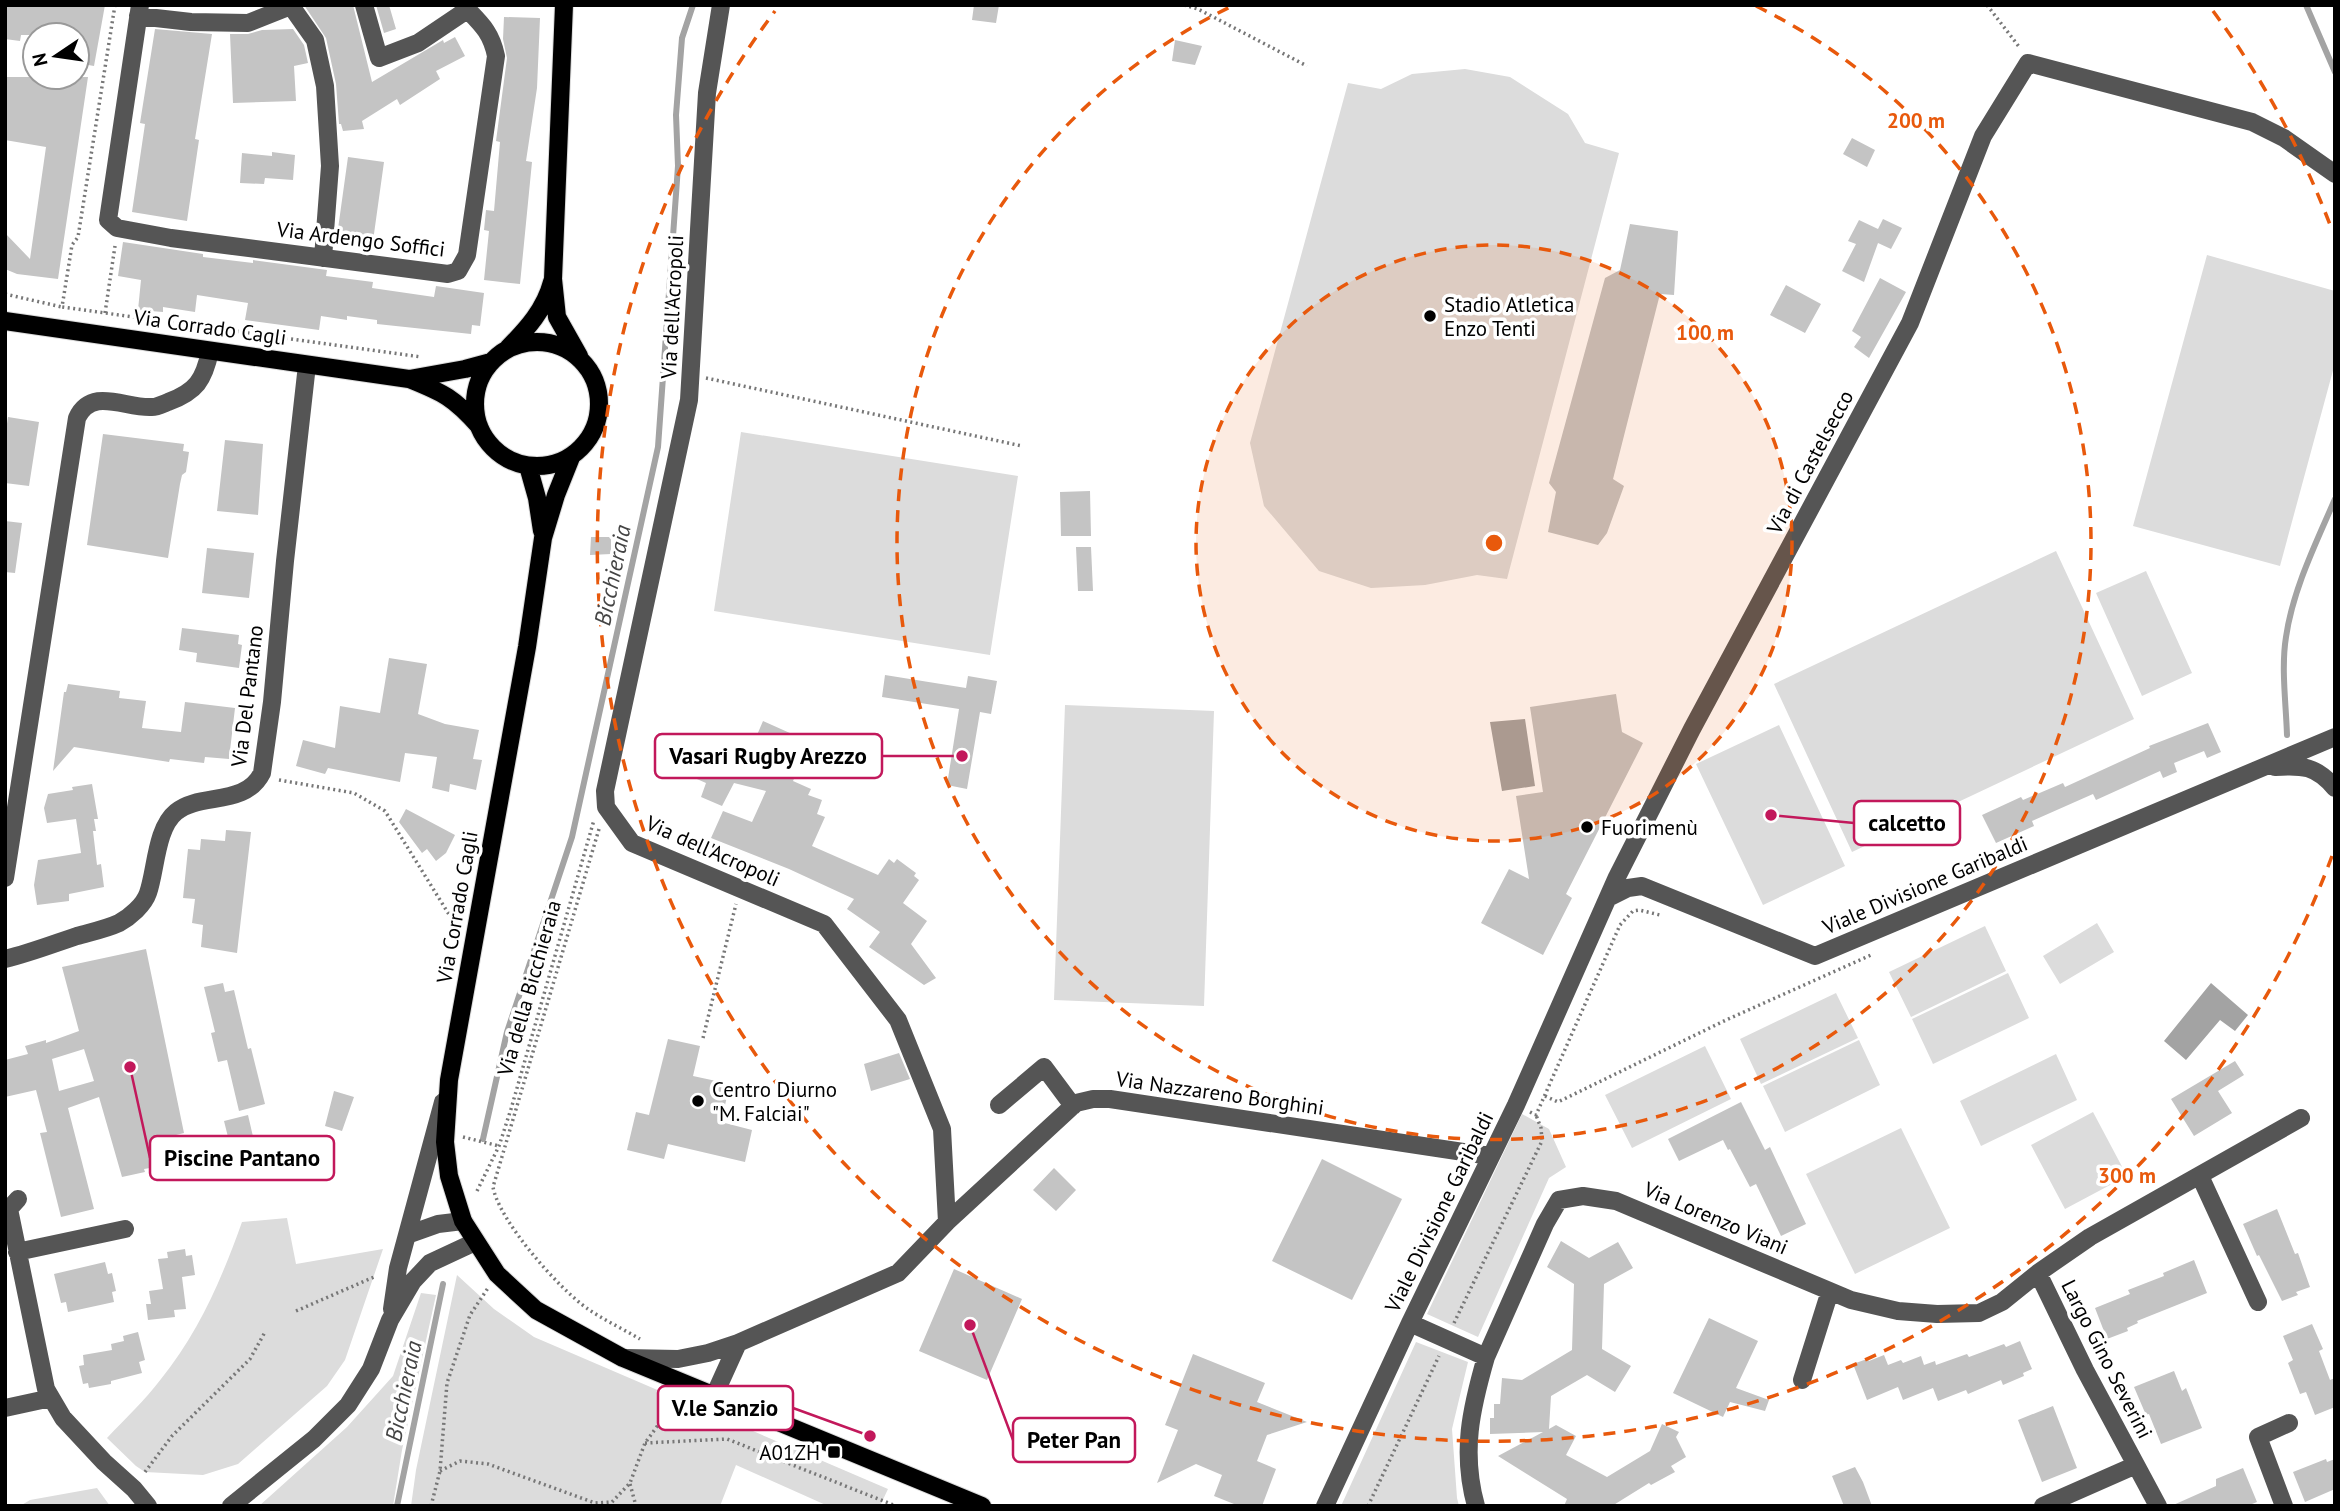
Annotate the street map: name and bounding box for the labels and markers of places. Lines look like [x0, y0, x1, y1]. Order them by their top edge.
place label: Stadio Atletica Enzo Tenti [1444, 291, 1574, 342]
marker: Stadio Atletica Enzo Tenti [1422, 308, 1438, 324]
centre of rings [1482, 531, 1506, 555]
callout: Vasari Rugby Arezzo [655, 734, 882, 778]
callout: calcetto [1854, 801, 1960, 845]
place label: Fuorimenù [1601, 814, 1698, 841]
marker: Fuorimenù [1579, 819, 1595, 835]
place label: Centro Diurno "M. Falciai" [712, 1076, 837, 1127]
marker: Centro Diurno "M. Falciai" [690, 1093, 706, 1109]
callout: Piscine Pantano [150, 1136, 334, 1180]
callout: V.le Sanzio [658, 1386, 793, 1430]
callout: Peter Pan [1013, 1418, 1135, 1462]
place label: A01ZH [759, 1439, 820, 1466]
marker: A01ZH [826, 1444, 842, 1460]

